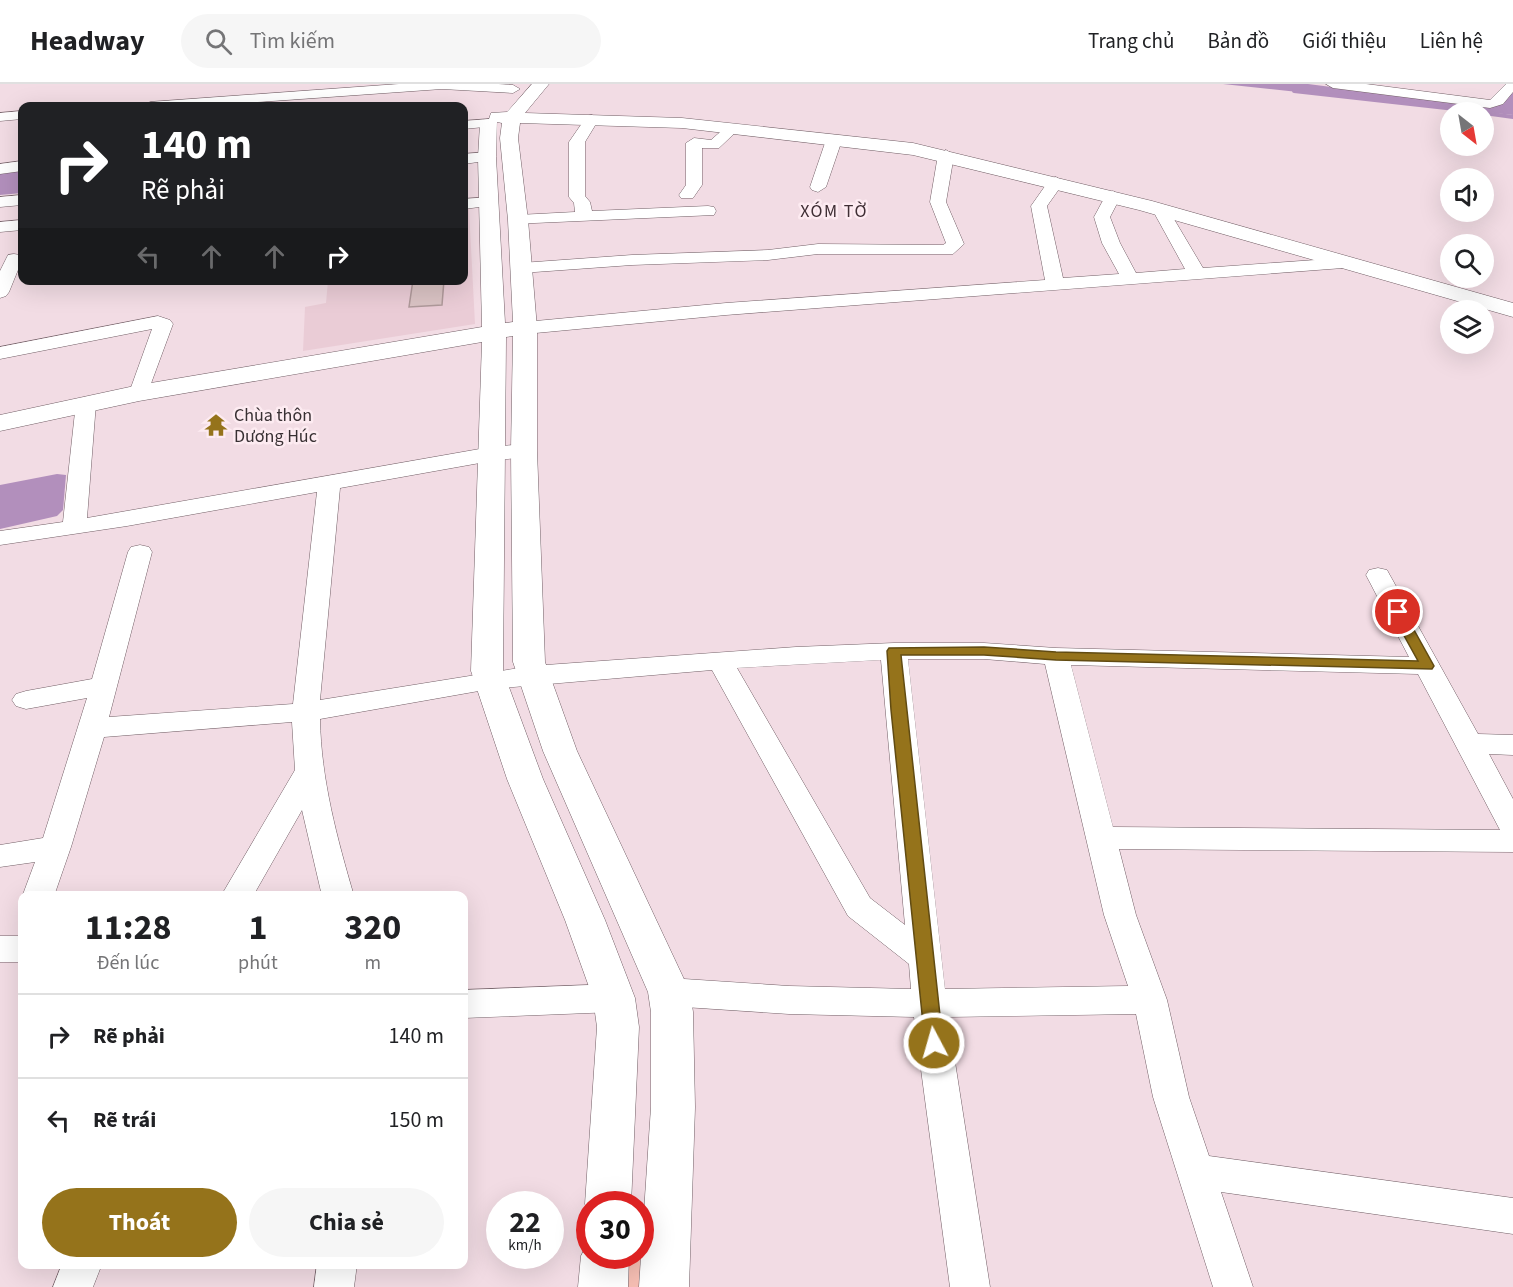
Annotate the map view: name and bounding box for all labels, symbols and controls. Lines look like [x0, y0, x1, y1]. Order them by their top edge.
search box [181, 14, 601, 68]
text: Headway [30, 21, 145, 61]
icon: search [202, 25, 235, 58]
text: Tìm kiếm [250, 25, 335, 57]
text: Trang chủ [1088, 26, 1174, 56]
text: Bản đồ [1207, 26, 1269, 56]
text: Giới thiệu [1302, 26, 1387, 56]
text: Liên hệ [1420, 26, 1483, 56]
north arrow [1440, 102, 1494, 156]
map controls [1440, 102, 1494, 354]
text: 140 m [141, 115, 252, 175]
icon: right [42, 126, 120, 204]
button: sound [1440, 168, 1494, 222]
text: Rẽ phải [141, 171, 225, 210]
district label: XÓM TỜ [800, 199, 868, 224]
button: search [1440, 234, 1494, 288]
icon: left [132, 240, 165, 273]
icon: ahead [195, 240, 228, 273]
icon: ahead [258, 240, 291, 273]
icon: right [321, 240, 354, 273]
button: layers [1440, 300, 1494, 354]
place label: Chùa thôn Dương Húc [234, 403, 317, 449]
temple icon: Chùa thôn Dương Húc [203, 412, 229, 438]
pin [1372, 586, 1423, 637]
icon: arrive [1381, 595, 1414, 628]
text: 11:28 [85, 902, 171, 953]
text: 1 [248, 902, 267, 953]
text: 320 [344, 902, 401, 953]
text: Đến lúc [97, 949, 159, 977]
text: phút [238, 949, 278, 977]
text: m [365, 949, 381, 977]
position arrow [902, 1011, 966, 1075]
icon: right [42, 1020, 75, 1053]
text: Rẽ phải [93, 1020, 165, 1052]
text: 140 m [389, 1020, 444, 1052]
icon: left [42, 1104, 75, 1137]
text: Rẽ trái [93, 1104, 156, 1136]
text: 150 m [389, 1104, 444, 1136]
button: Thoát [42, 1188, 237, 1257]
button: Chia sẻ [249, 1188, 444, 1257]
speed limit sign: 30 [576, 1191, 654, 1269]
text: 22 [509, 1201, 541, 1244]
text: km/h [508, 1235, 542, 1256]

